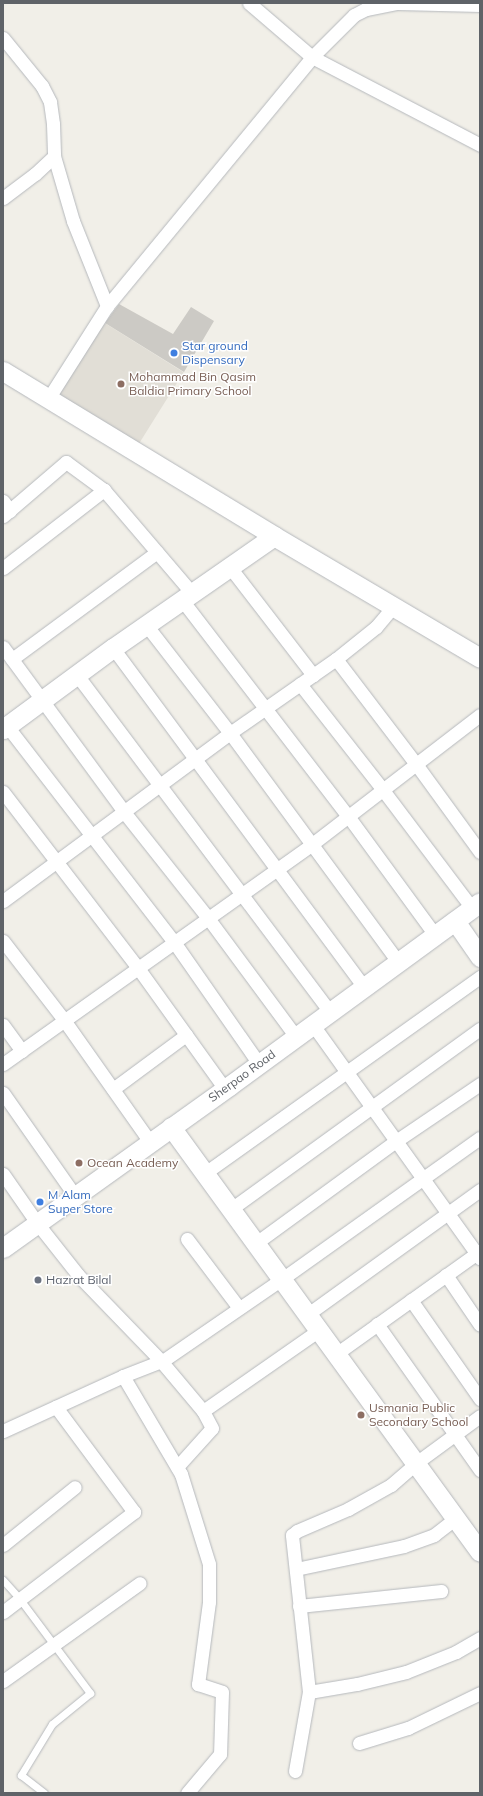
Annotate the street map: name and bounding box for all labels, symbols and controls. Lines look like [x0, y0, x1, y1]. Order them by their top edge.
place label: Star ground Dispensary [182, 339, 248, 367]
marker: Star ground Dispensary [169, 348, 179, 358]
place label: Mohammad Bin Qasim Baldia Primary School [129, 370, 256, 398]
marker: Mohammad Bin Qasim Baldia Primary School [116, 379, 126, 389]
street label: Sherpao Road [206, 1047, 278, 1105]
place label: Ocean Academy [87, 1156, 178, 1170]
marker: Ocean Academy [74, 1158, 84, 1168]
place label: M Alam Super Store [48, 1188, 113, 1216]
marker: M Alam Super Store [35, 1197, 45, 1207]
place label: Hazrat Bilal [46, 1273, 111, 1287]
marker: Hazrat Bilal [33, 1275, 43, 1285]
place label: Usmania Public Secondary School [369, 1401, 468, 1429]
marker: Usmania Public Secondary School [356, 1410, 366, 1420]

